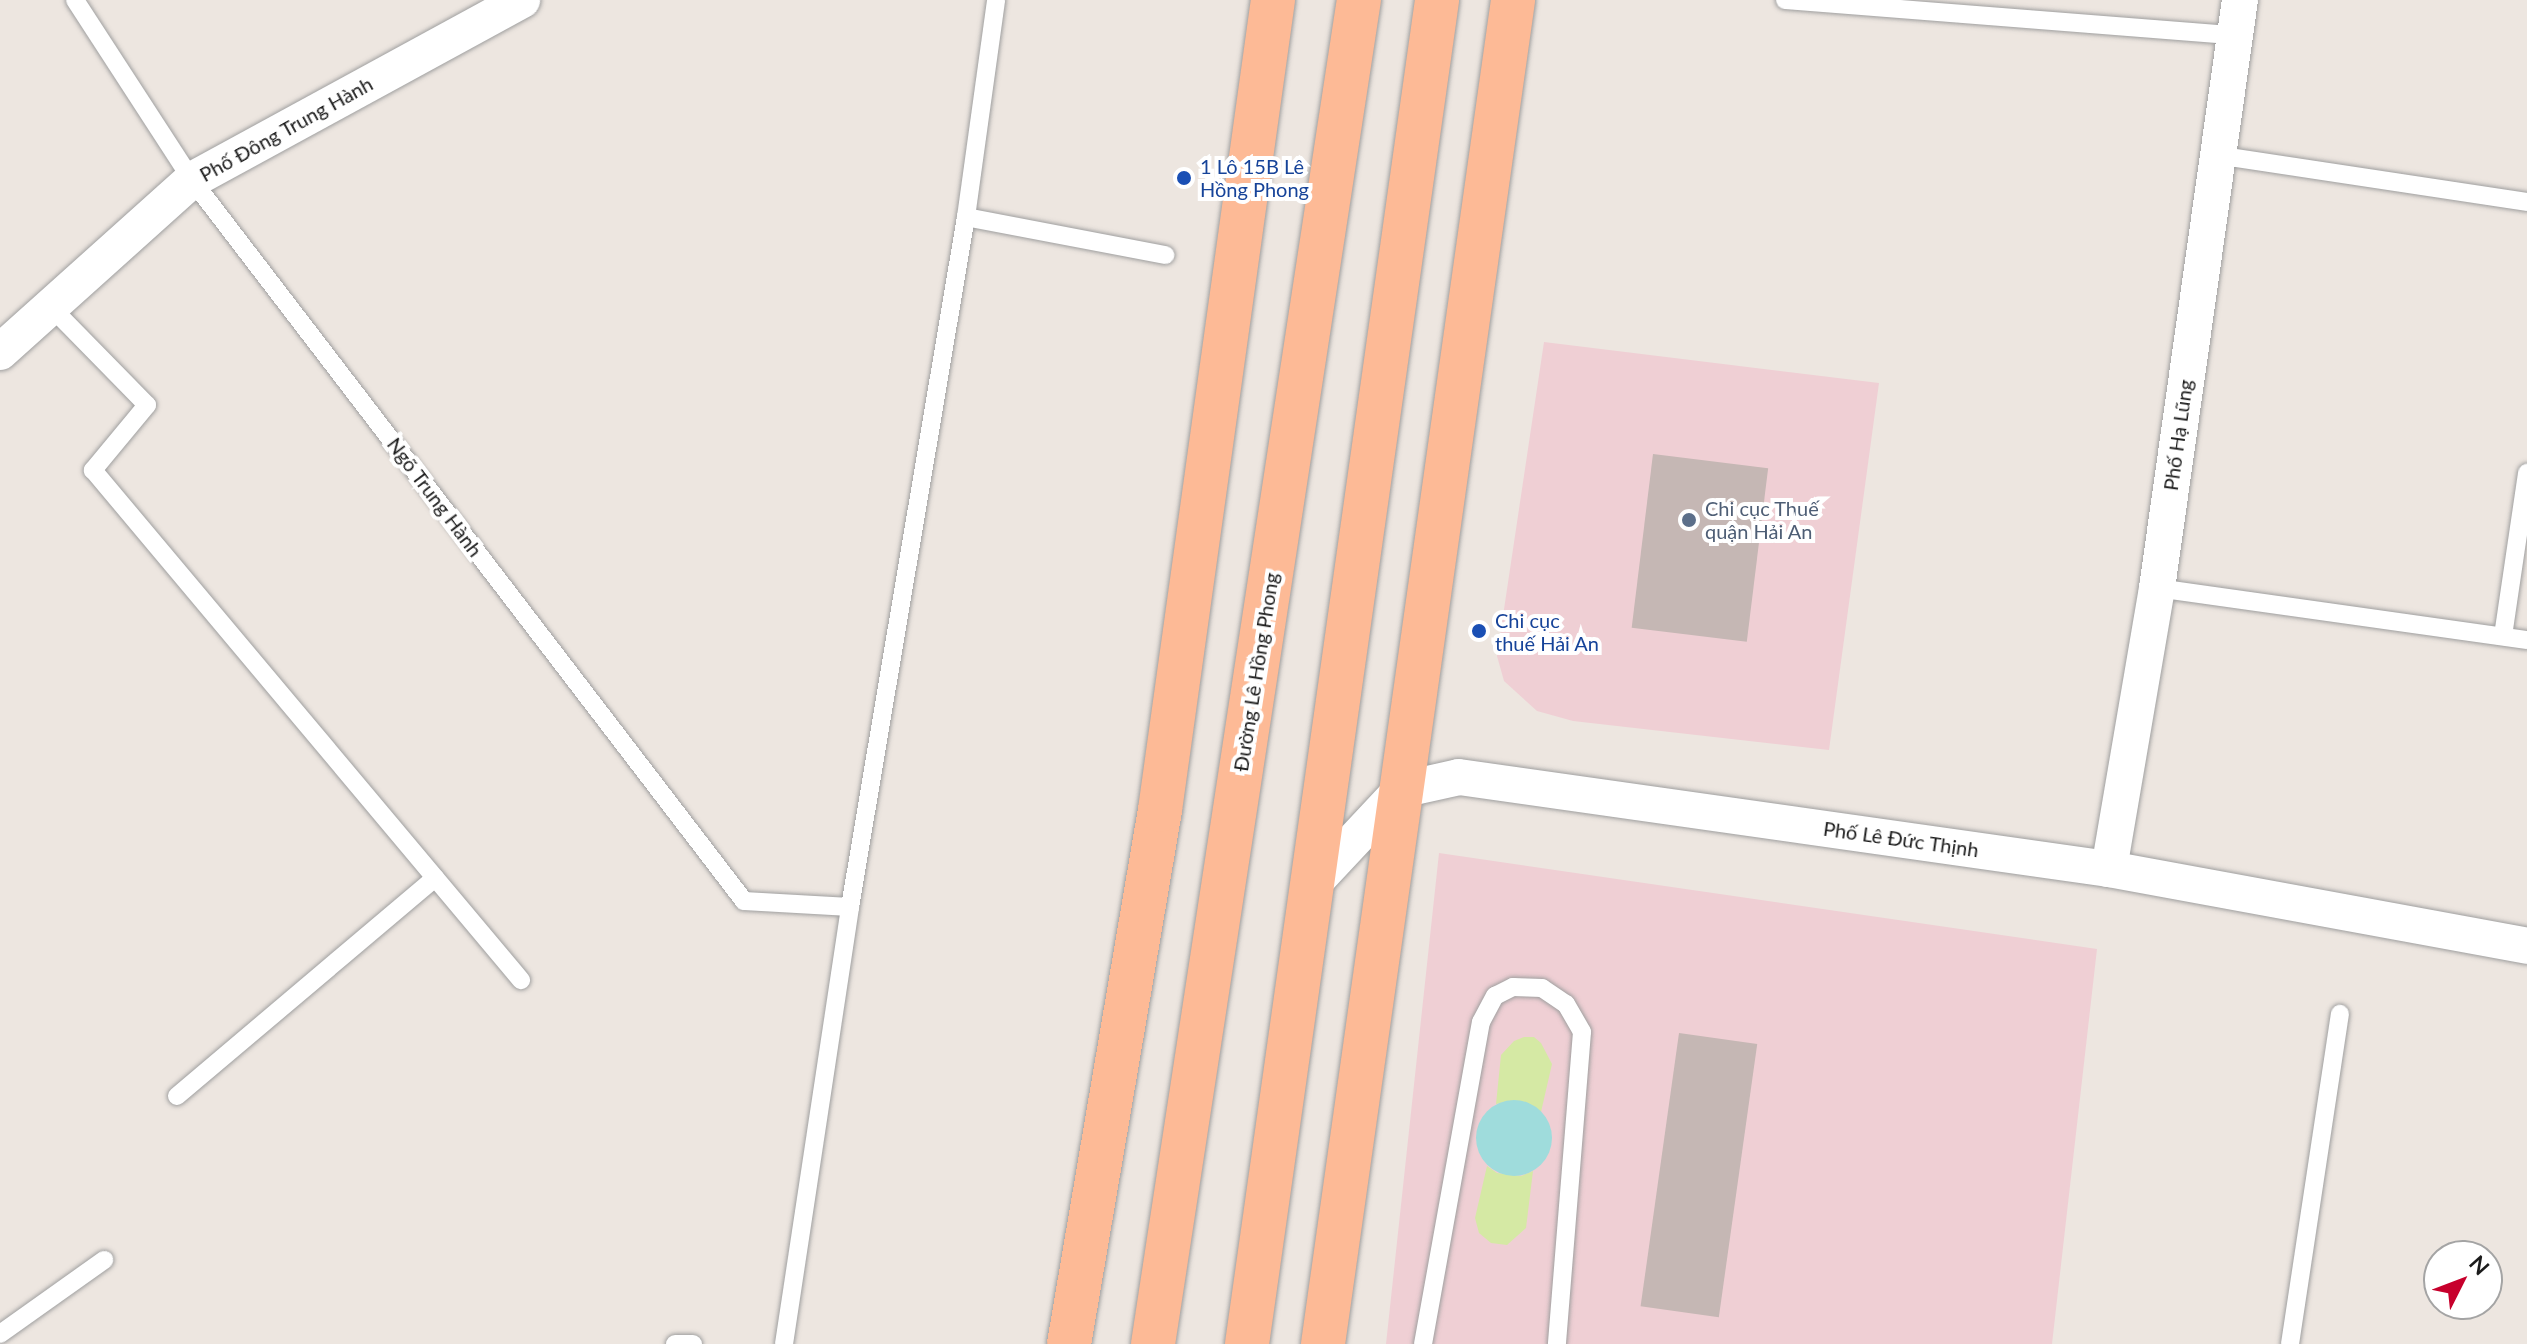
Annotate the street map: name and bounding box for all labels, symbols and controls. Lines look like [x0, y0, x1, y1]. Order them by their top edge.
street label: Phố Đông Trung Hành [195, 71, 377, 187]
place label: 1 Lô 15B Lê Hồng Phong [1200, 154, 1309, 201]
marker: 1 Lô 15B Lê Hồng Phong [1175, 169, 1193, 187]
street label: Phố Hạ Lũng [2158, 378, 2198, 492]
street label: Ngõ Trung Hành [382, 432, 488, 562]
place label: Chi cục Thuế quận Hải An [1705, 496, 1819, 543]
marker: Chi cục Thuế quận Hải An [1680, 511, 1698, 529]
street label: Đường Lê Hồng Phong [1228, 571, 1284, 773]
place label: Chi cục thuế Hải An [1495, 608, 1600, 655]
marker: Chi cục thuế Hải An [1470, 622, 1488, 640]
street label: Phố Lê Đức Thịnh [1822, 816, 1980, 862]
north arrow [2423, 1240, 2503, 1320]
text: N [2464, 1250, 2495, 1280]

